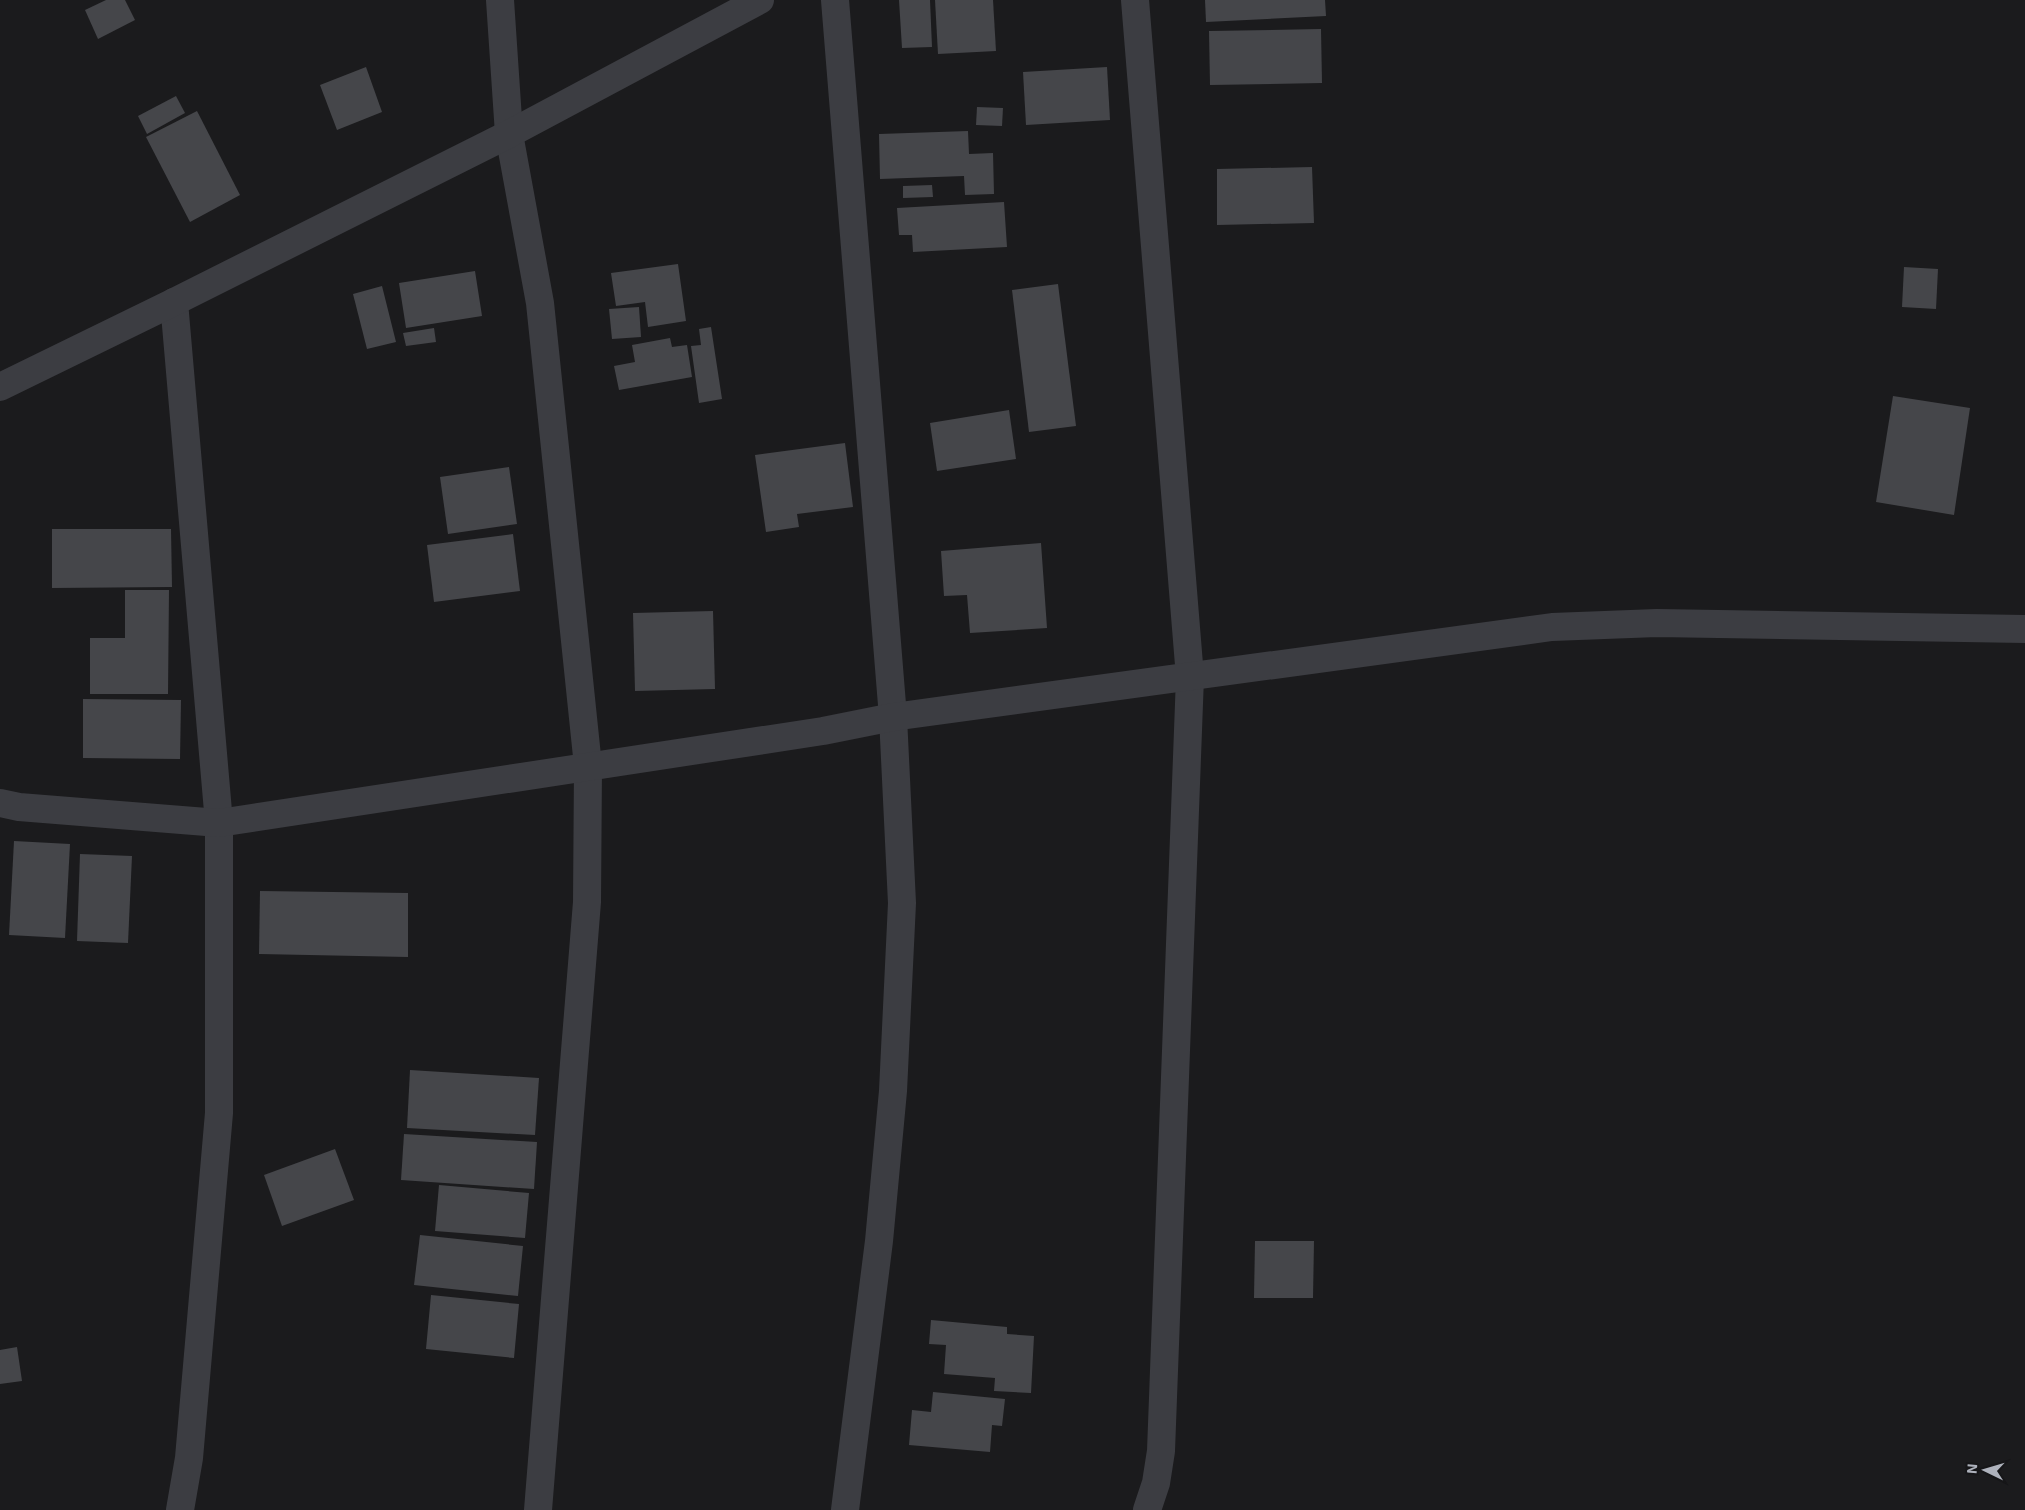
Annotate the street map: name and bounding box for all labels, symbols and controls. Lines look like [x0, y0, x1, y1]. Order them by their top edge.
north arrow [1960, 1445, 2010, 1495]
text: N [1963, 1463, 1980, 1475]

